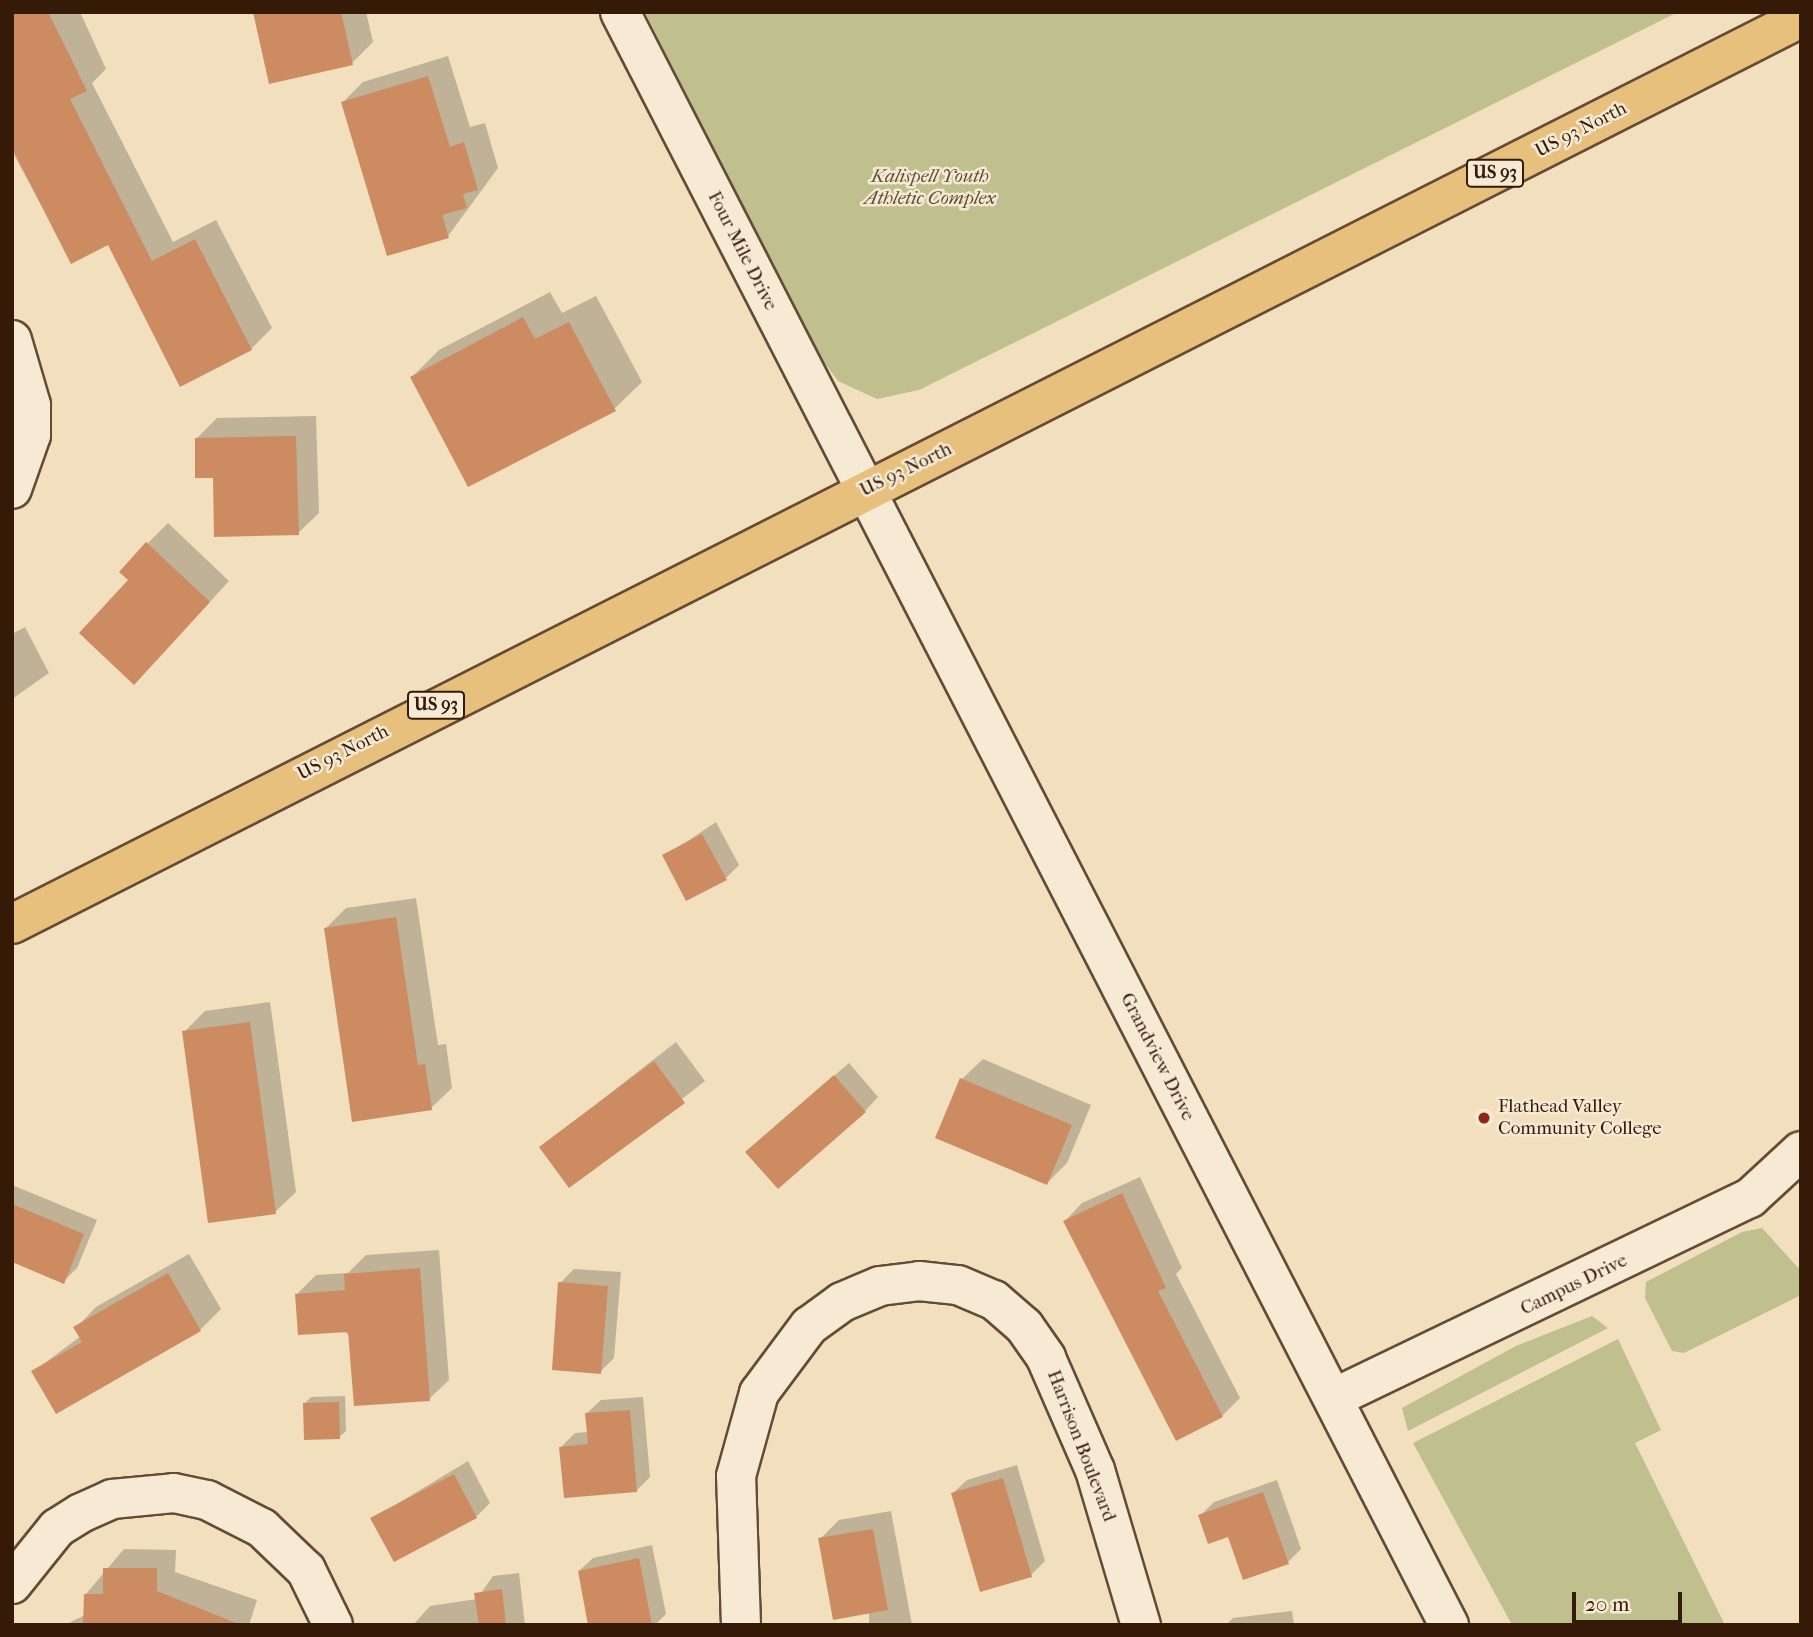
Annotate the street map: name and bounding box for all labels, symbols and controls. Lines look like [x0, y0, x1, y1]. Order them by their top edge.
street label: US 93 North [1531, 97, 1631, 163]
road number: US 93 [1465, 158, 1525, 188]
park label: Kalispell Youth Athletic Complex [864, 166, 996, 210]
street label: Four Mile Drive [702, 188, 782, 314]
street label: US 93 North [856, 438, 956, 502]
road number: US 93 [406, 690, 466, 720]
street label: US 93 North [293, 720, 393, 786]
street label: Grandview Drive [1115, 989, 1199, 1125]
place label: Flathead Valley Community College [1498, 1096, 1662, 1140]
marker: Flathead Valley Community College [1476, 1110, 1492, 1126]
street label: Campus Drive [1517, 1249, 1631, 1321]
street label: Harrison Boulevard [1042, 1367, 1120, 1525]
scale bar [1575, 1578, 1685, 1622]
text: 20 m [1585, 1592, 1629, 1616]

